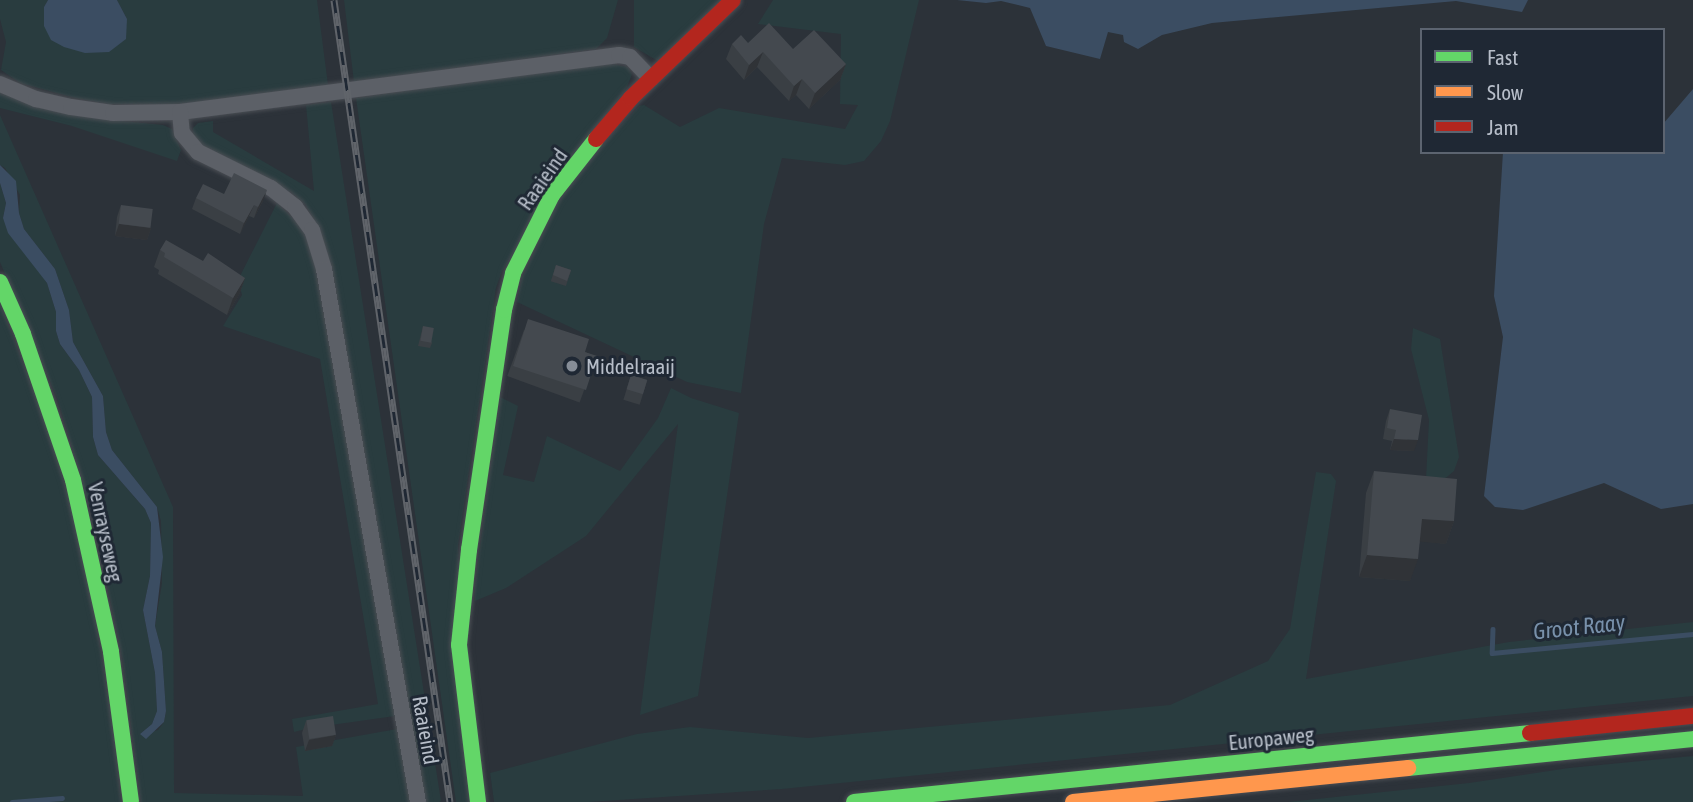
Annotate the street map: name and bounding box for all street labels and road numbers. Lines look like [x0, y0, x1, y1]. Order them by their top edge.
street label: Raaieind [512, 143, 572, 215]
street label: Venrayseweg [83, 480, 129, 584]
street label: Raaieind [408, 694, 444, 766]
street label: Europaweg [1227, 721, 1315, 755]

